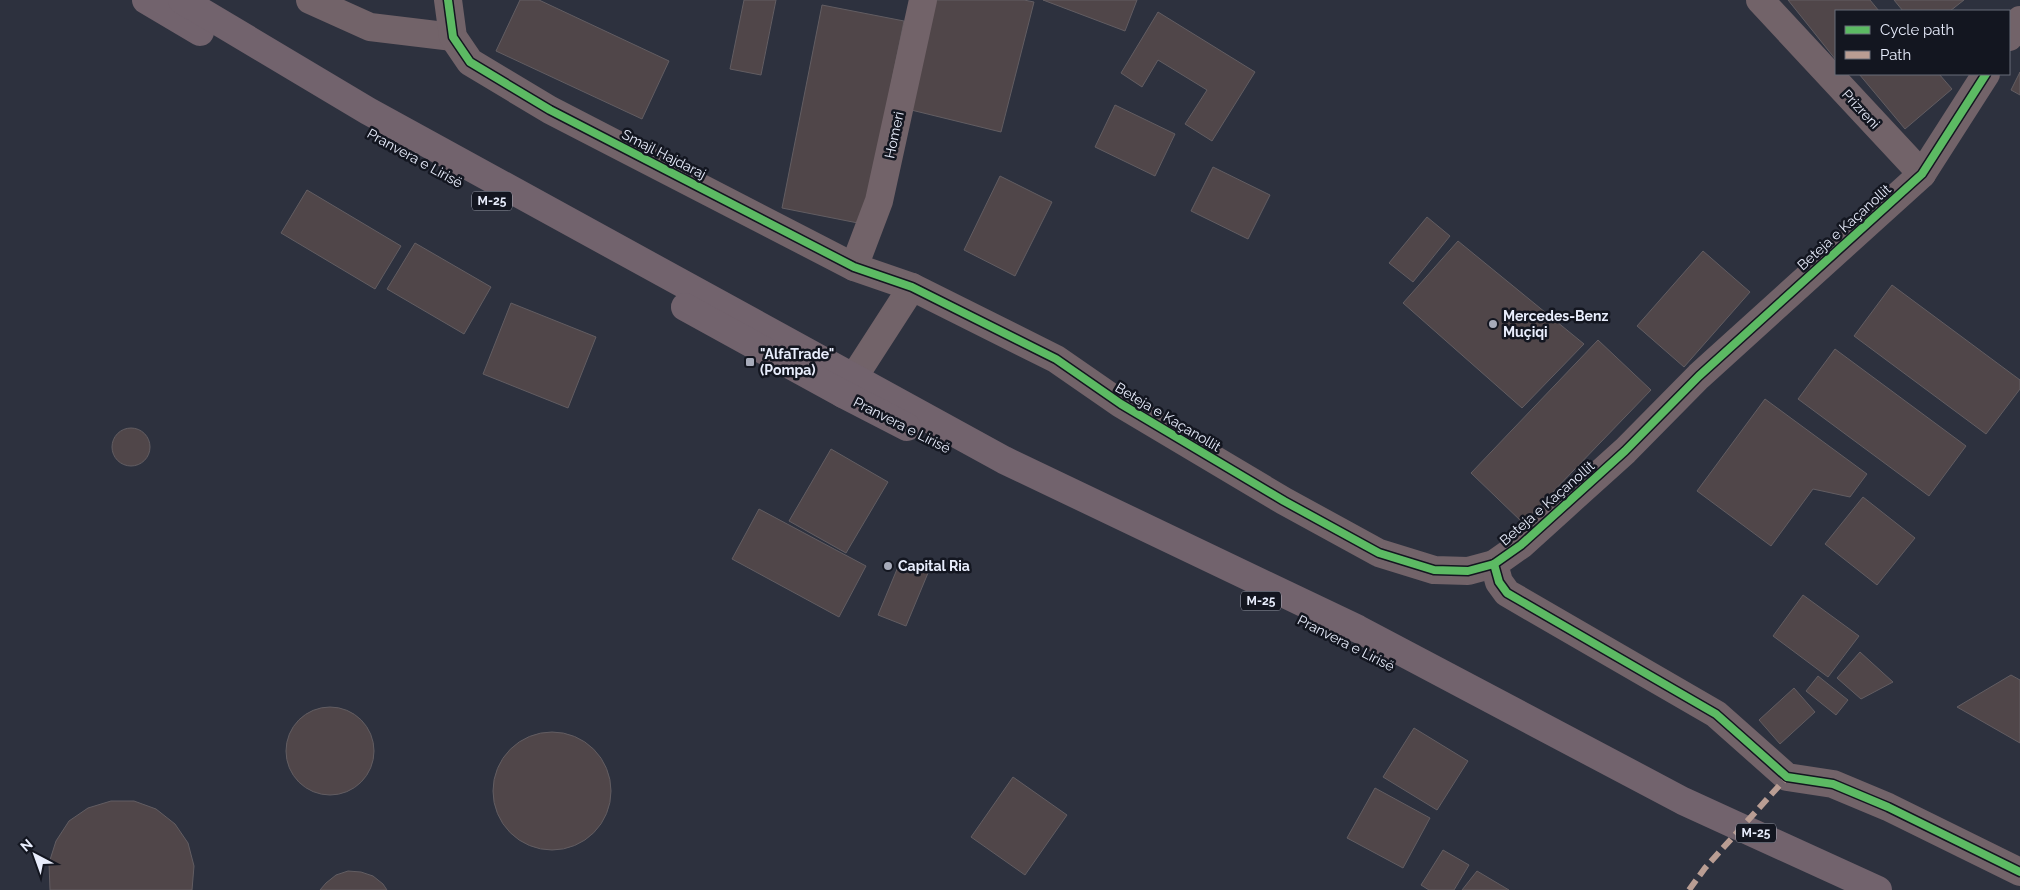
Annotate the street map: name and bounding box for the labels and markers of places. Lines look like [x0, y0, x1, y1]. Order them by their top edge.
place label: Mercedes-Benz Muçiqi [1503, 308, 1608, 340]
marker: Mercedes-Benz Muçiqi [1487, 318, 1499, 330]
place label: "AlfaTrade" (Pompa) [760, 346, 834, 378]
marker: "AlfaTrade" (Pompa) [744, 356, 756, 368]
place label: Capital Ria [898, 558, 970, 574]
marker: Capital Ria [882, 560, 894, 572]

